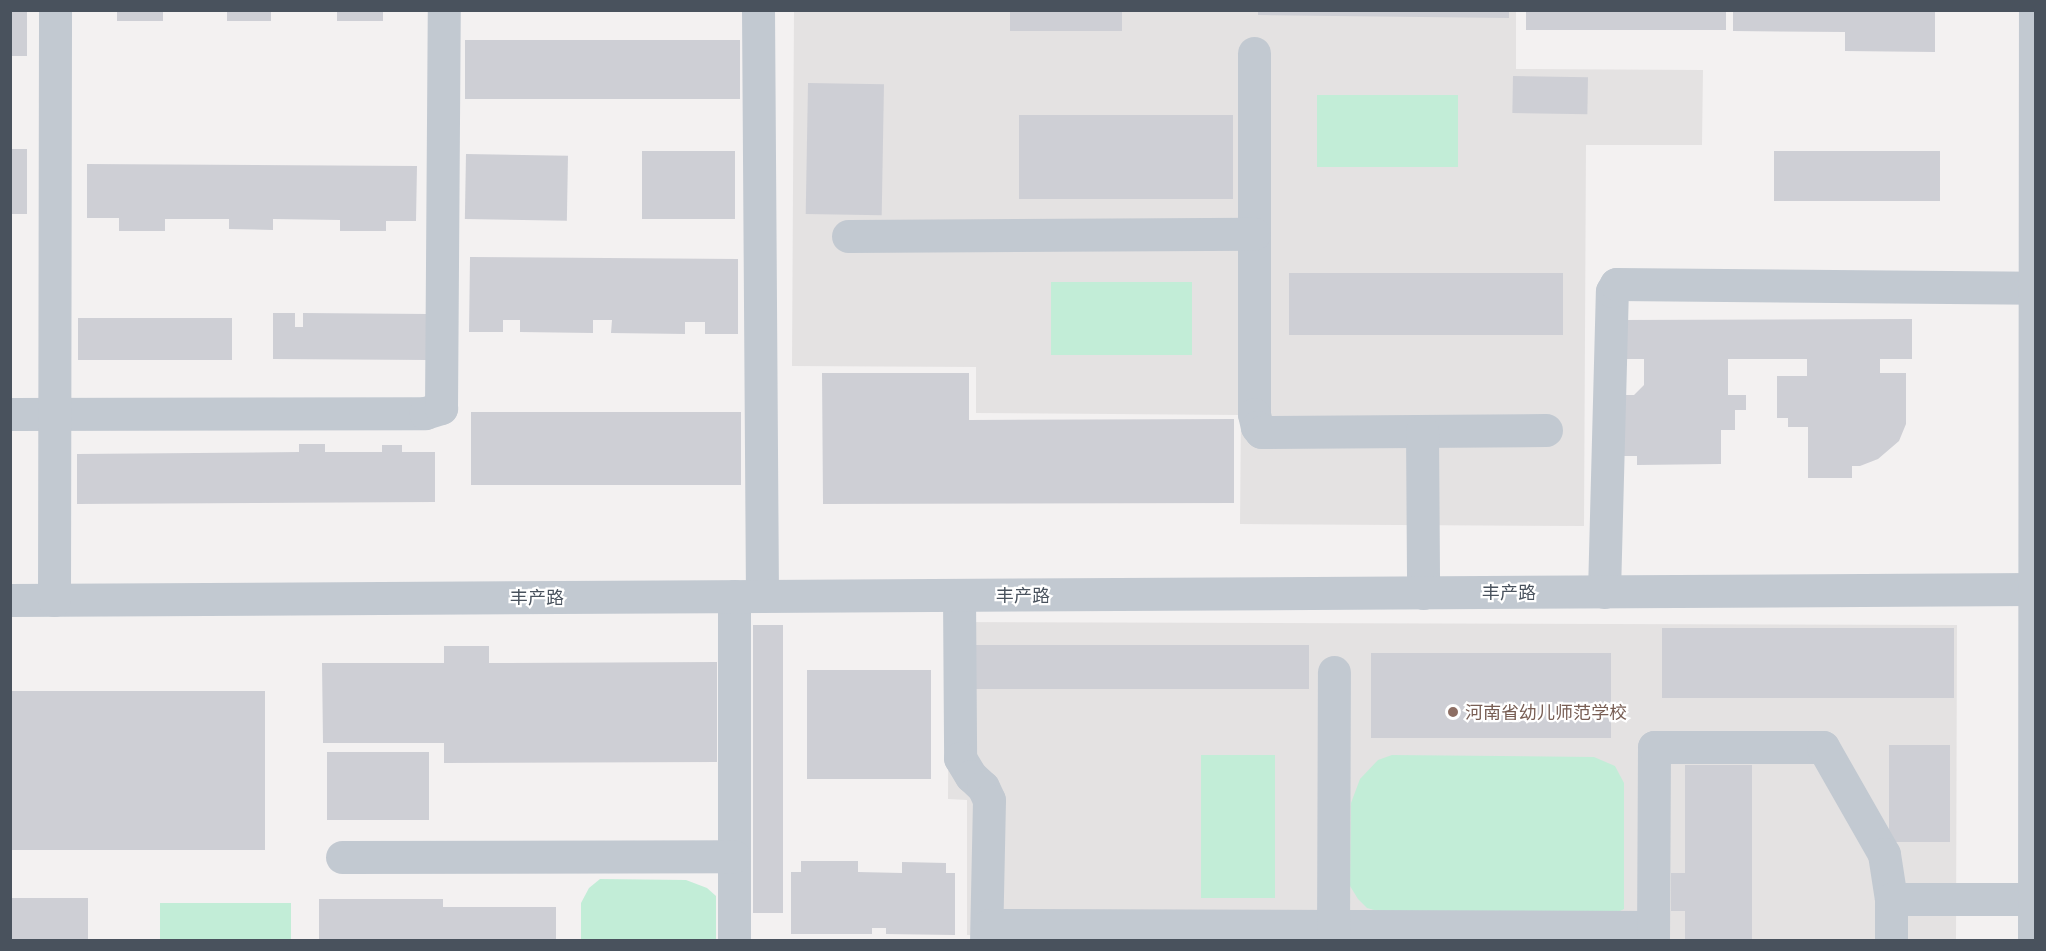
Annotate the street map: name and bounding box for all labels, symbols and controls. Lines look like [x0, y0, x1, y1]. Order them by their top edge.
street label: 丰产路 [1482, 581, 1536, 603]
street label: 丰产路 [996, 584, 1050, 606]
street label: 丰产路 [510, 586, 564, 608]
place label: 河南省幼儿师范学校 [1465, 701, 1627, 723]
marker: 河南省幼儿师范学校 [1446, 705, 1460, 719]

